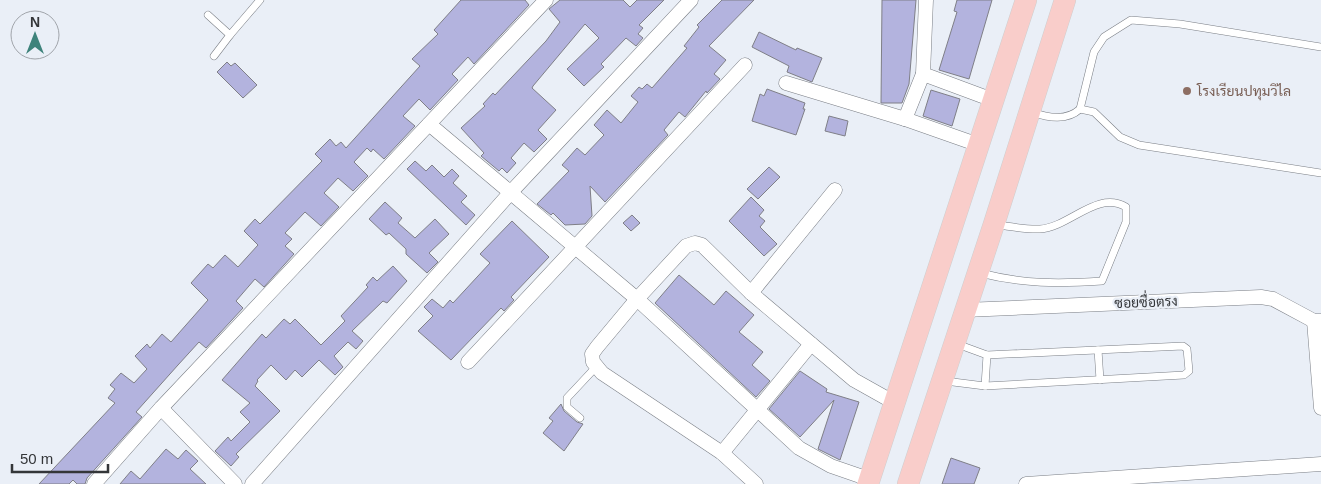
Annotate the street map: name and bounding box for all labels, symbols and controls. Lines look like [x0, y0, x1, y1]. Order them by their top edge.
north arrow [10, 10, 60, 60]
text: N [30, 14, 40, 30]
place label: โรงเรียนปทุมวิไล [1196, 82, 1291, 101]
marker: โรงเรียนปทุมวิไล [1181, 85, 1193, 97]
street label: ซอยซื่อตรง [1114, 289, 1178, 311]
scale bar [12, 442, 109, 474]
text: 50 m [20, 450, 53, 467]

